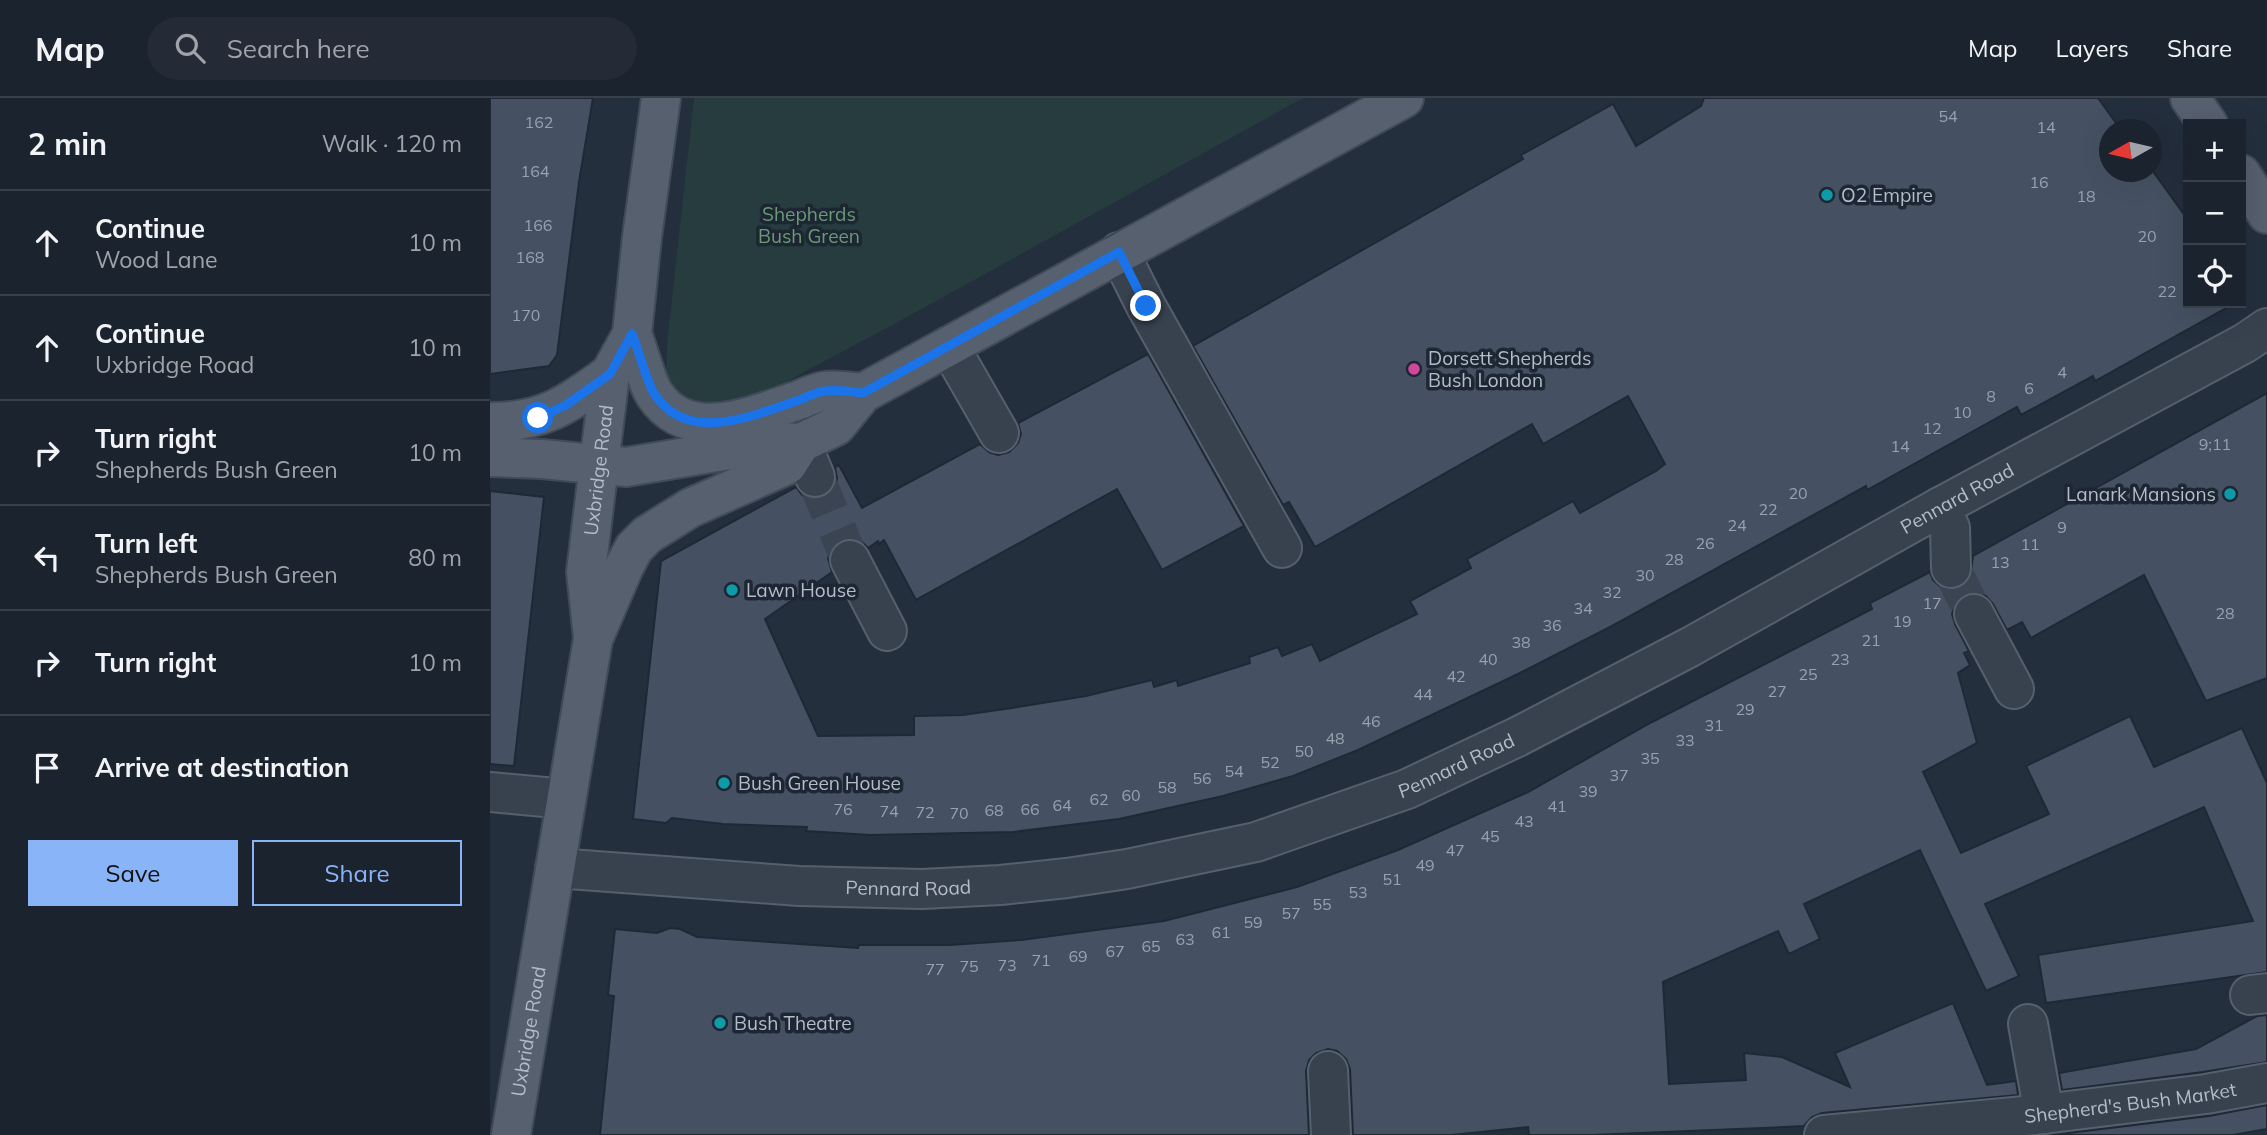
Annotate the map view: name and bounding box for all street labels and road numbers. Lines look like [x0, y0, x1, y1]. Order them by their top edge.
street label: Uxbridge Road [579, 403, 618, 537]
street label: Pennard Road [1896, 458, 2018, 539]
street label: Pennard Road [1395, 728, 1518, 803]
street label: Pennard Road [845, 874, 972, 901]
street label: Uxbridge Road [506, 964, 551, 1098]
street label: Shepherd's Bush Market [2023, 1077, 2239, 1128]

